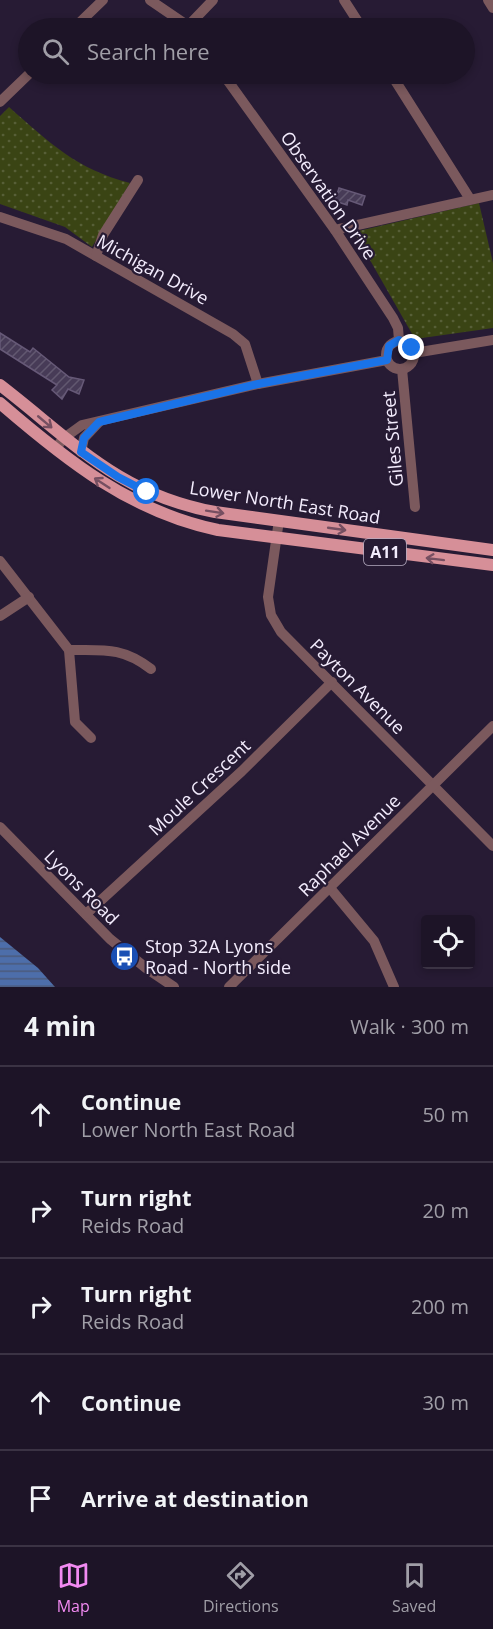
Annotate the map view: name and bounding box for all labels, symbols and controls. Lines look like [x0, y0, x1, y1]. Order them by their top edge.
search box [18, 18, 475, 84]
icon: search [39, 35, 72, 68]
text: Search here [87, 36, 210, 66]
street label: Observation Drive [276, 126, 382, 264]
street label: Michigan Drive [93, 228, 213, 310]
route end [398, 334, 424, 360]
street label: Giles Street [376, 390, 408, 488]
one-way arrow [37, 415, 52, 429]
street label: Lower North East Road [188, 475, 382, 529]
one-way arrow [94, 477, 111, 489]
route start [133, 478, 159, 504]
one-way arrow [205, 506, 224, 517]
one-way arrow [327, 523, 347, 534]
road number: A11 [364, 539, 406, 565]
one-way arrow [425, 553, 445, 564]
street label: Payton Avenue [305, 633, 411, 739]
street label: Moule Crescent [143, 734, 255, 840]
street label: Raphael Avenue [293, 789, 405, 901]
street label: Lyons Road [39, 844, 125, 930]
map controls [421, 915, 475, 969]
button: locate [421, 915, 475, 969]
place label: Stop 32A Lyons Road - North side [145, 934, 291, 979]
bus stop icon: Stop 32A Lyons Road - North side [108, 940, 140, 972]
text: 4 min [24, 1008, 96, 1044]
text: Walk · 300 m [350, 1013, 469, 1040]
text: Continue [81, 1086, 181, 1116]
icon: ahead [24, 1098, 57, 1131]
text: 50 m [422, 1101, 469, 1128]
text: Lower North East Road [81, 1116, 295, 1143]
text: Turn right [81, 1182, 192, 1212]
icon: right [24, 1194, 57, 1227]
text: 20 m [422, 1197, 469, 1224]
text: Reids Road [81, 1212, 184, 1239]
text: Turn right [81, 1278, 192, 1308]
icon: right [24, 1290, 57, 1323]
text: 200 m [411, 1293, 469, 1320]
text: Reids Road [81, 1308, 184, 1335]
icon: ahead [24, 1386, 57, 1419]
text: Continue [81, 1387, 181, 1417]
text: 30 m [422, 1389, 469, 1416]
icon: arrive [24, 1482, 57, 1515]
text: Arrive at destination [81, 1483, 309, 1513]
tab: Map [57, 1559, 90, 1617]
tab: Directions [203, 1559, 279, 1617]
tab: Saved [392, 1559, 436, 1617]

